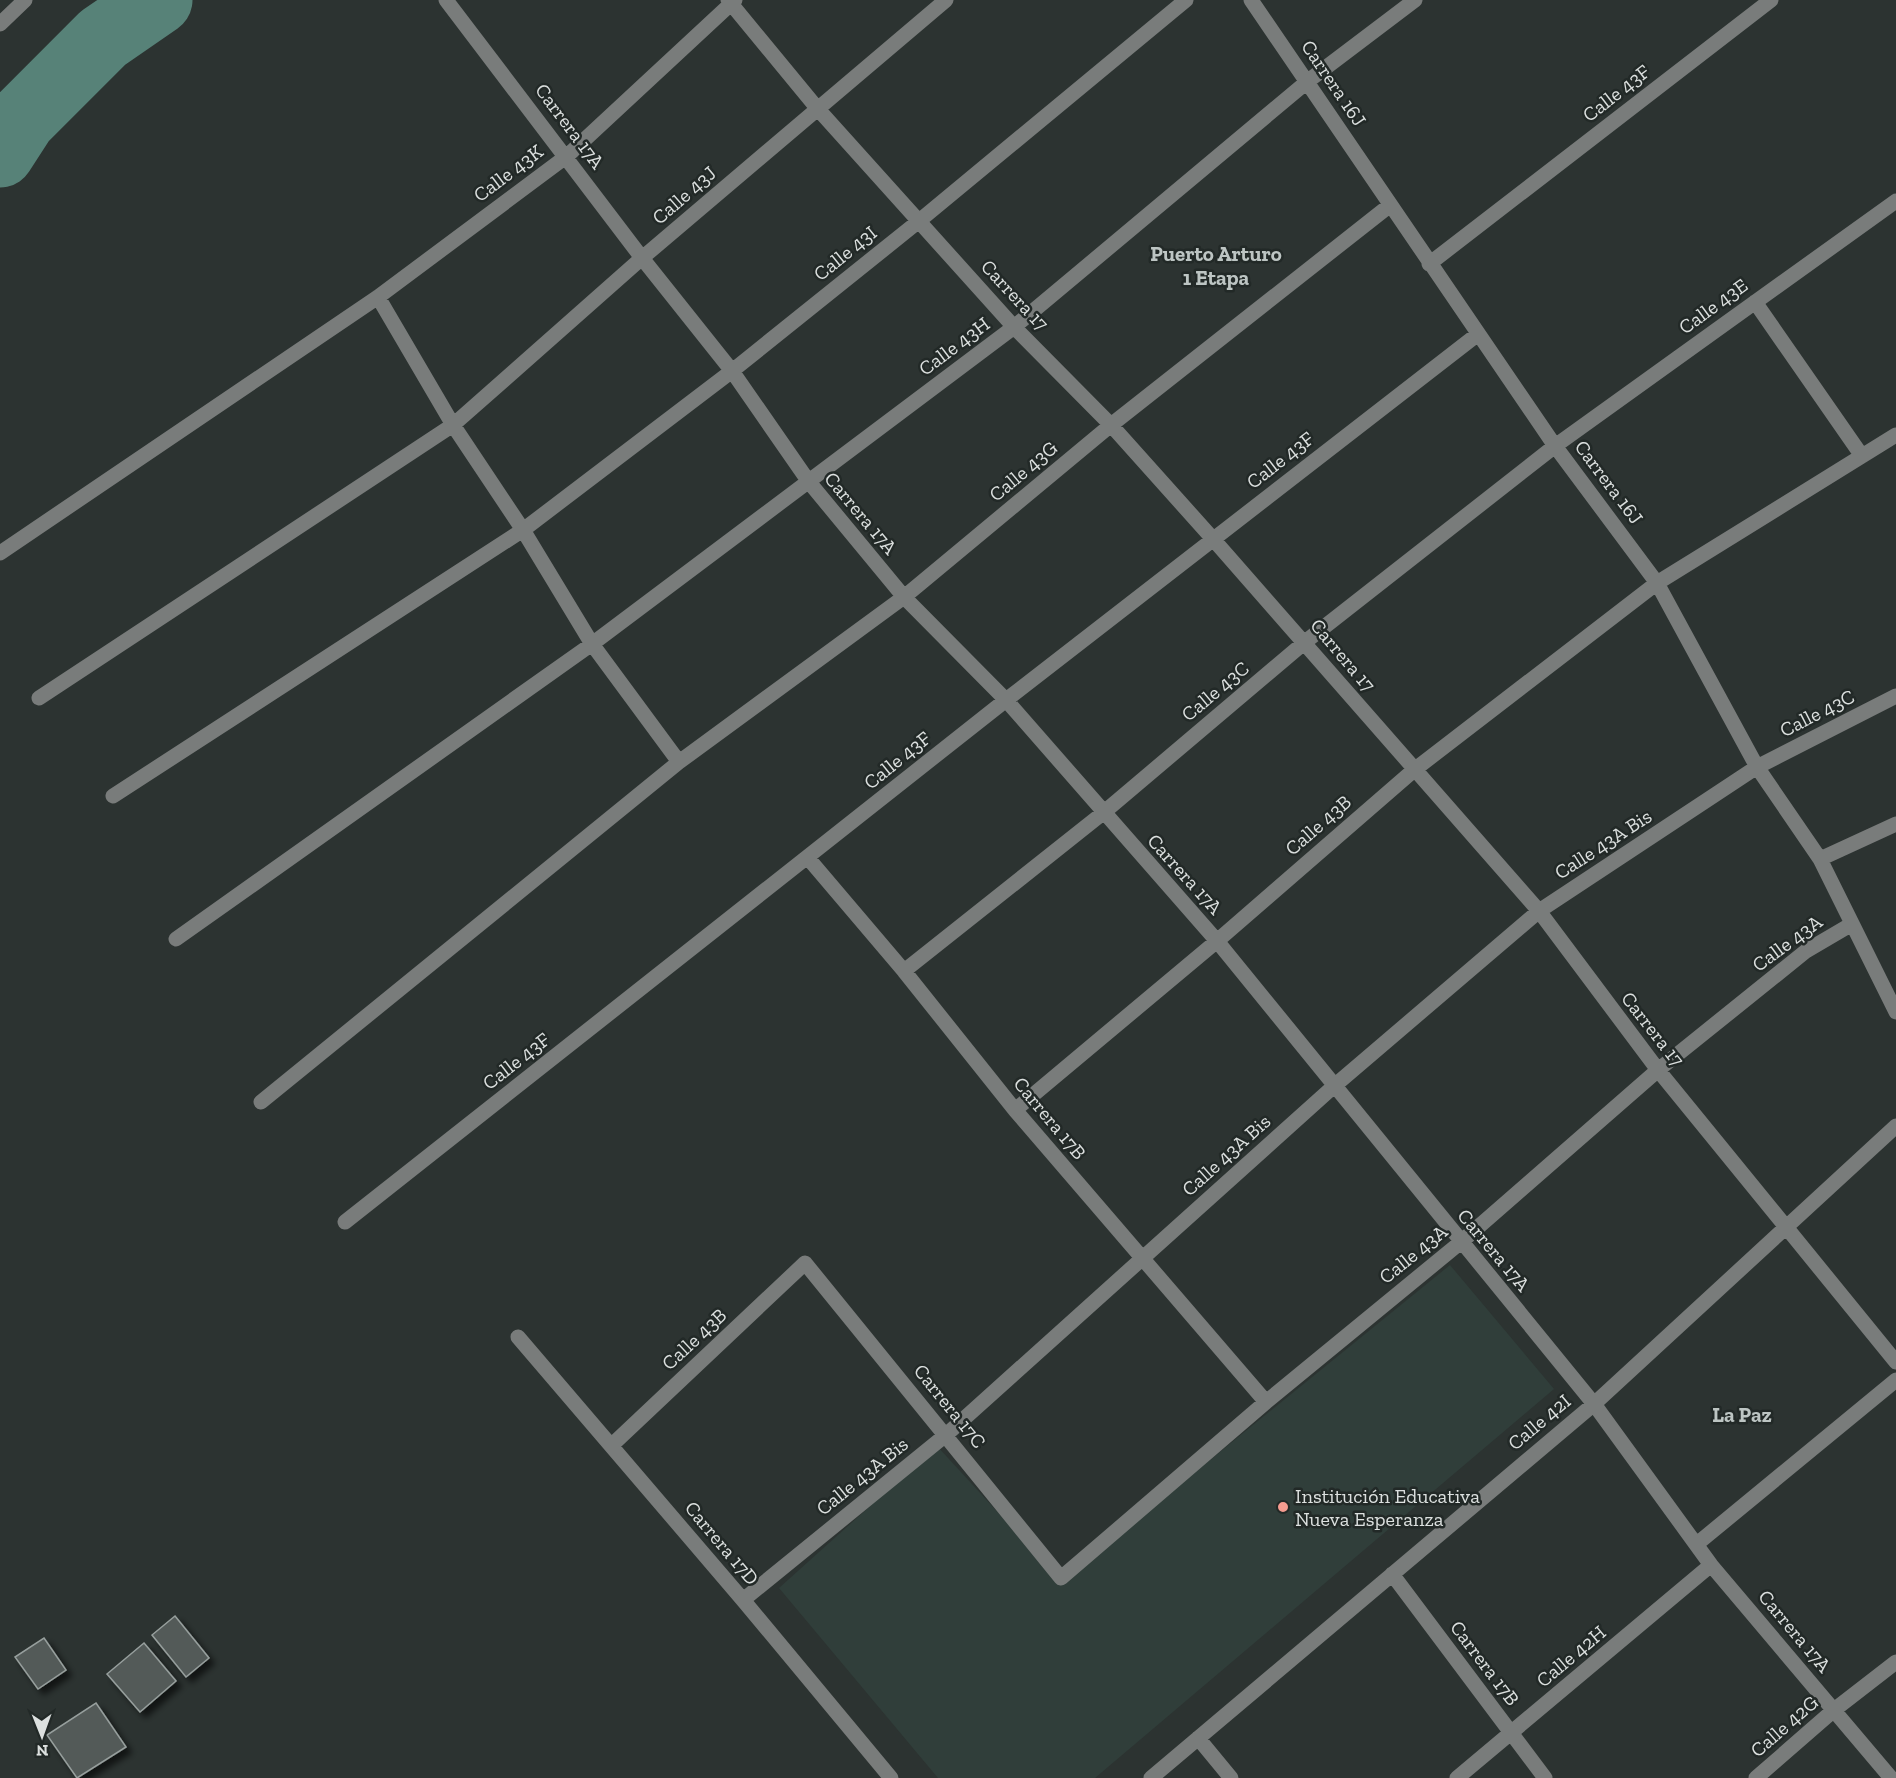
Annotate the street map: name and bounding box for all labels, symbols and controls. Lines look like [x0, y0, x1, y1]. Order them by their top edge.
street label: Carrera 16J [1296, 35, 1372, 131]
street label: Calle 43F [1578, 59, 1654, 127]
street label: Carrera 17A [530, 79, 610, 174]
street label: Calle 43K [469, 139, 548, 207]
street label: Calle 43J [647, 161, 721, 229]
street label: Calle 43I [809, 220, 881, 286]
district label: Puerto Arturo 1 Etapa [1150, 241, 1282, 290]
street label: Carrera 17 [976, 255, 1054, 336]
street label: Calle 43E [1674, 273, 1752, 339]
street label: Calle 43H [914, 311, 994, 381]
street label: Calle 43F [1242, 426, 1318, 494]
street label: Calle 43G [984, 435, 1062, 506]
street label: Carrera 16J [1570, 435, 1648, 529]
street label: Carrera 17A [820, 467, 903, 560]
street label: Carrera 17 [1305, 614, 1381, 697]
street label: Calle 43C [1176, 656, 1254, 726]
street label: Calle 43C [1776, 684, 1858, 742]
street label: Calle 43F [859, 726, 935, 794]
street label: Calle 43B [1280, 790, 1356, 860]
street label: Calle 43A Bis [1550, 804, 1656, 884]
street label: Carrera 17A [1142, 829, 1228, 920]
street label: Calle 43A [1747, 909, 1828, 976]
street label: Carrera 17 [1616, 987, 1690, 1072]
street label: Calle 43F [478, 1027, 554, 1095]
street label: Carrera 17B [1009, 1072, 1091, 1164]
street label: Calle 43A Bis [1177, 1109, 1275, 1201]
street label: Carrera 17A [1453, 1204, 1536, 1297]
street label: Calle 43A [1374, 1219, 1453, 1289]
street label: Calle 43B [657, 1303, 731, 1375]
street label: Carrera 17C [909, 1359, 991, 1453]
street label: Calle 42I [1503, 1389, 1575, 1455]
district label: La Paz [1712, 1402, 1772, 1427]
street label: Calle 43A Bis [811, 1432, 913, 1520]
place label: Institución Educativa Nueva Esperanza [1295, 1484, 1480, 1531]
street label: Carrera 17D [680, 1496, 764, 1590]
marker: Institución Educativa Nueva Esperanza [1276, 1500, 1290, 1514]
street label: Carrera 17A [1754, 1585, 1837, 1678]
street label: Carrera 17B [1445, 1616, 1525, 1710]
street label: Calle 42H [1531, 1620, 1611, 1692]
street label: Calle 42G [1745, 1690, 1823, 1762]
north arrow [12, 1706, 72, 1766]
text: N [36, 1741, 49, 1760]

